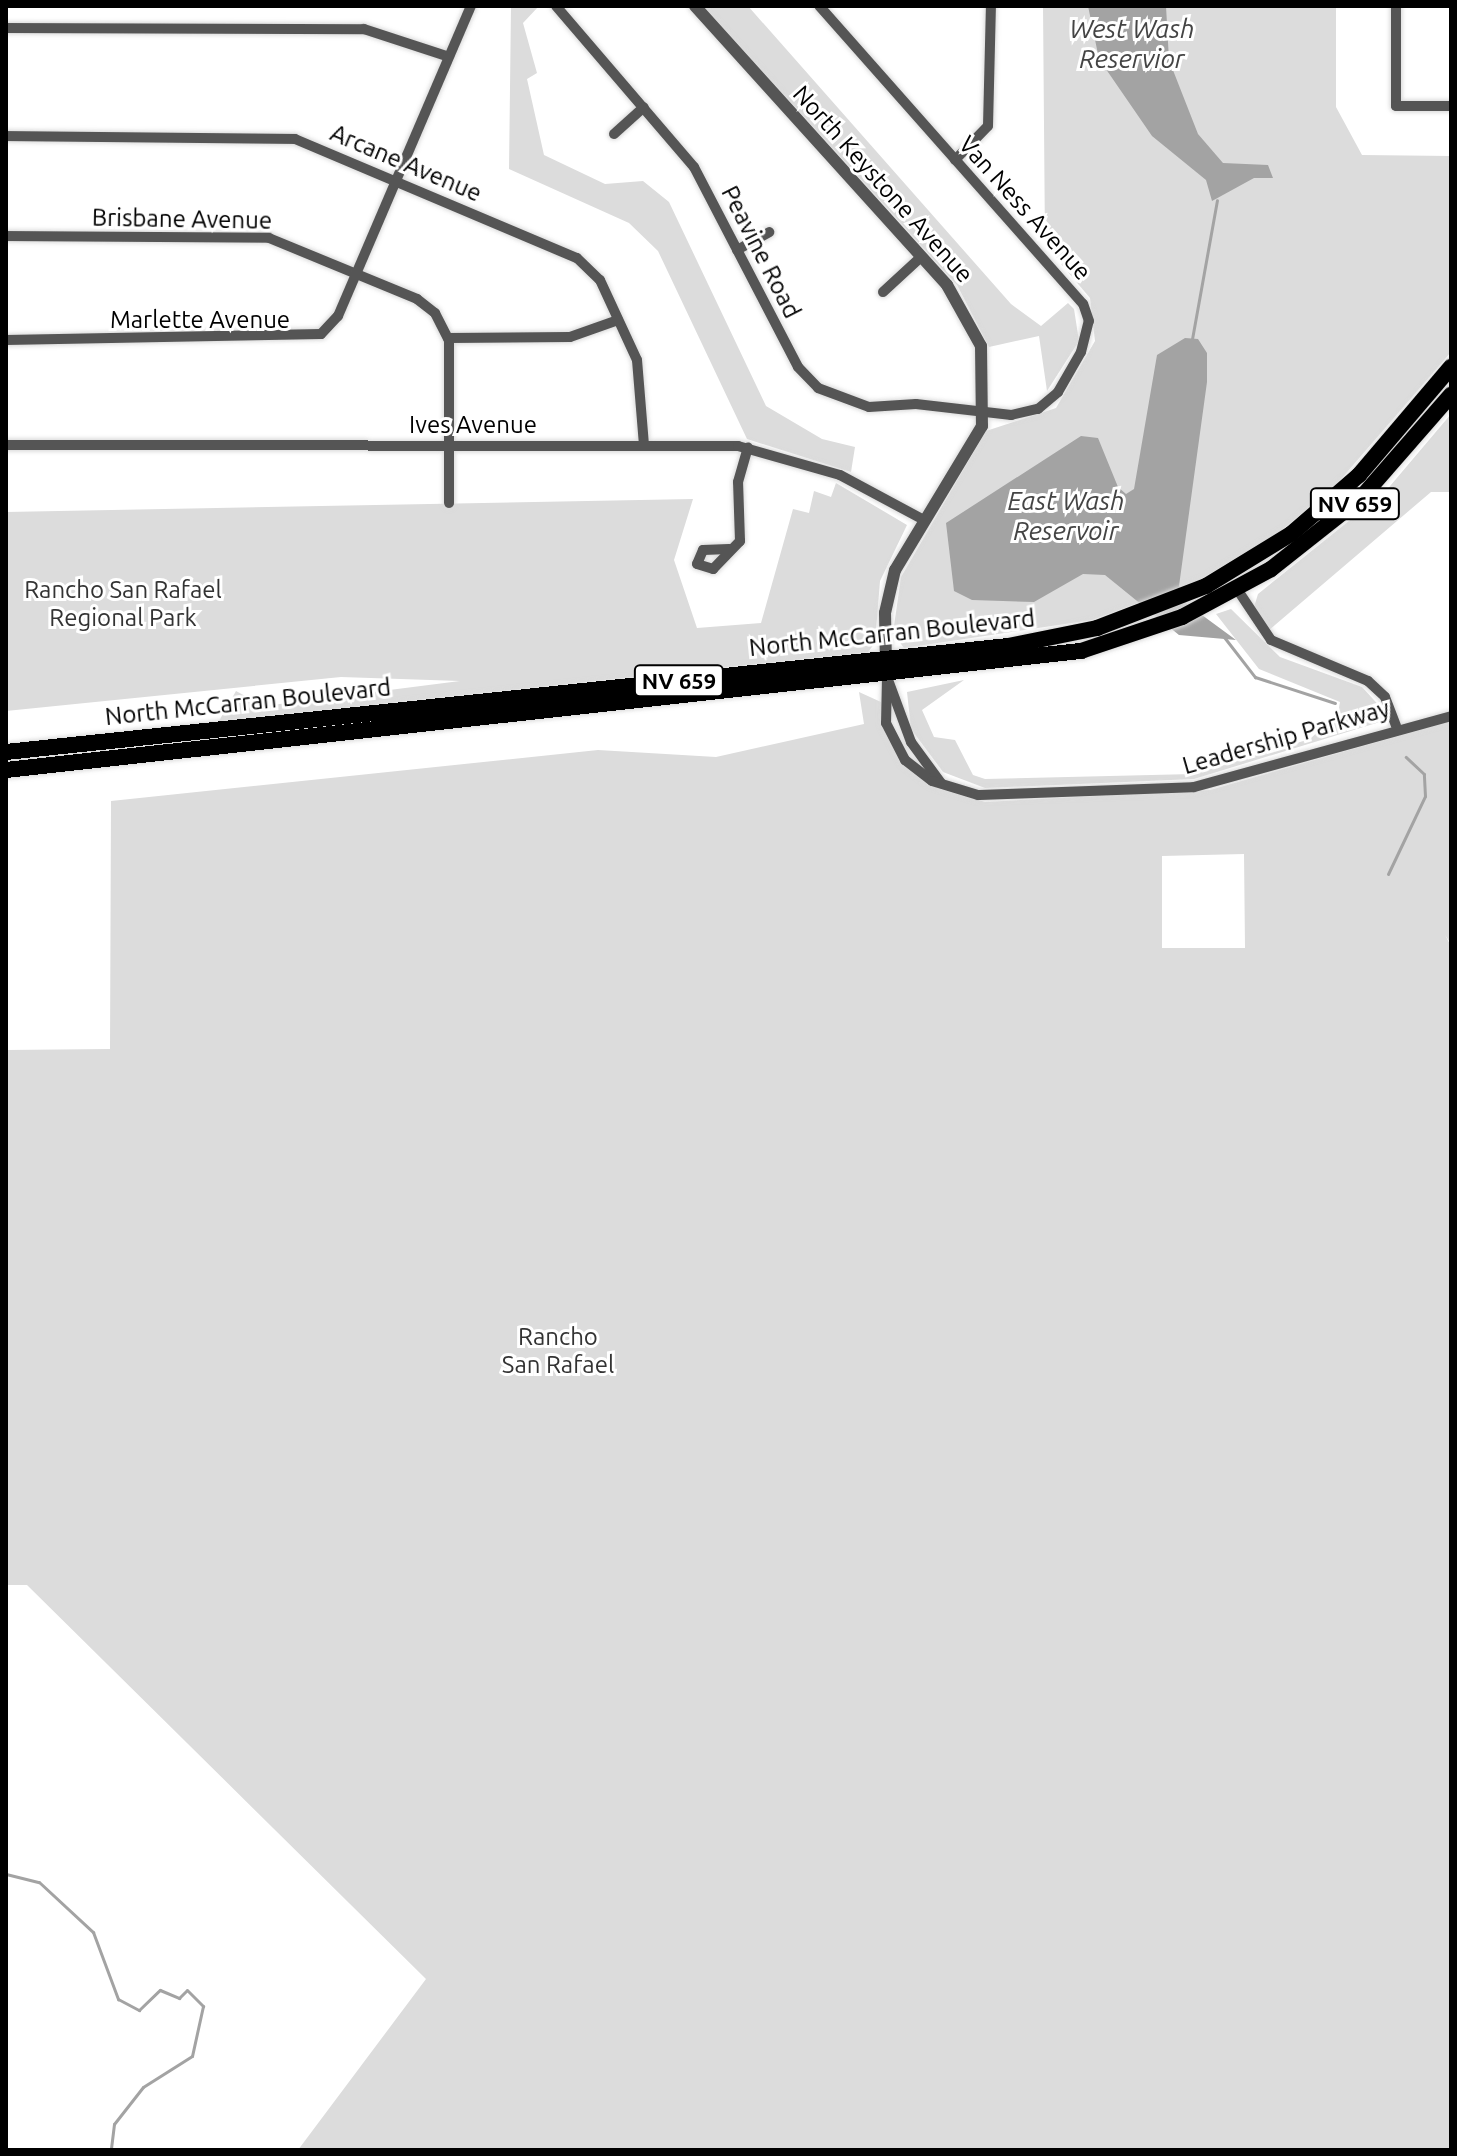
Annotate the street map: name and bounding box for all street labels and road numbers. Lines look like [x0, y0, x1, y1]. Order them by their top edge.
street label: North Keystone Avenue [787, 80, 979, 288]
street label: Arcane Avenue [326, 118, 486, 208]
street label: Van Ness Avenue [953, 130, 1097, 286]
street label: Peavine Road [715, 181, 807, 323]
street label: Brisbane Avenue [92, 203, 272, 235]
street label: Marlette Avenue [110, 306, 290, 334]
street label: Ives Avenue [409, 411, 537, 439]
road number: NV 659 [1309, 486, 1401, 522]
street label: North McCarran Boulevard [748, 604, 1036, 662]
road number: NV 659 [633, 663, 725, 699]
street label: North McCarran Boulevard [104, 673, 392, 731]
street label: Leadership Parkway [1179, 694, 1393, 780]

